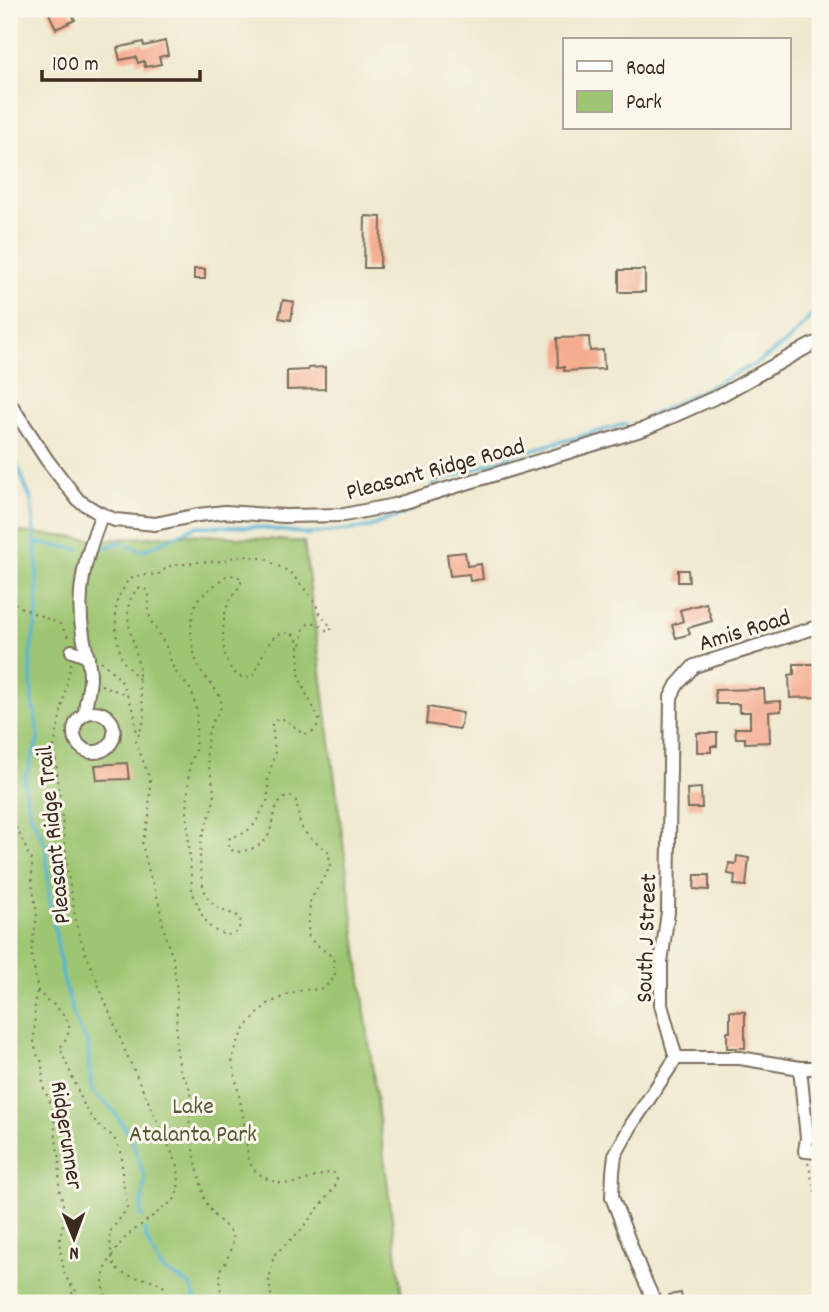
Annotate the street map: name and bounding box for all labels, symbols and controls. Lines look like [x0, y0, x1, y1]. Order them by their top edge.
scale bar [42, 38, 200, 82]
legend [563, 38, 790, 130]
text: 100 m [52, 51, 99, 81]
text: Road [626, 55, 665, 85]
text: Park [626, 89, 662, 119]
street label: Pleasant Ridge Road [343, 431, 529, 511]
street label: Amis Road [695, 602, 795, 662]
street label: Pleasant Ridge Trail [29, 744, 81, 925]
street label: South J Street [629, 873, 667, 1003]
street label: Ridgerunner [40, 1079, 90, 1192]
park label: Lake Atalanta Park [129, 1091, 257, 1153]
north arrow [38, 1204, 108, 1274]
text: N [69, 1238, 79, 1265]

